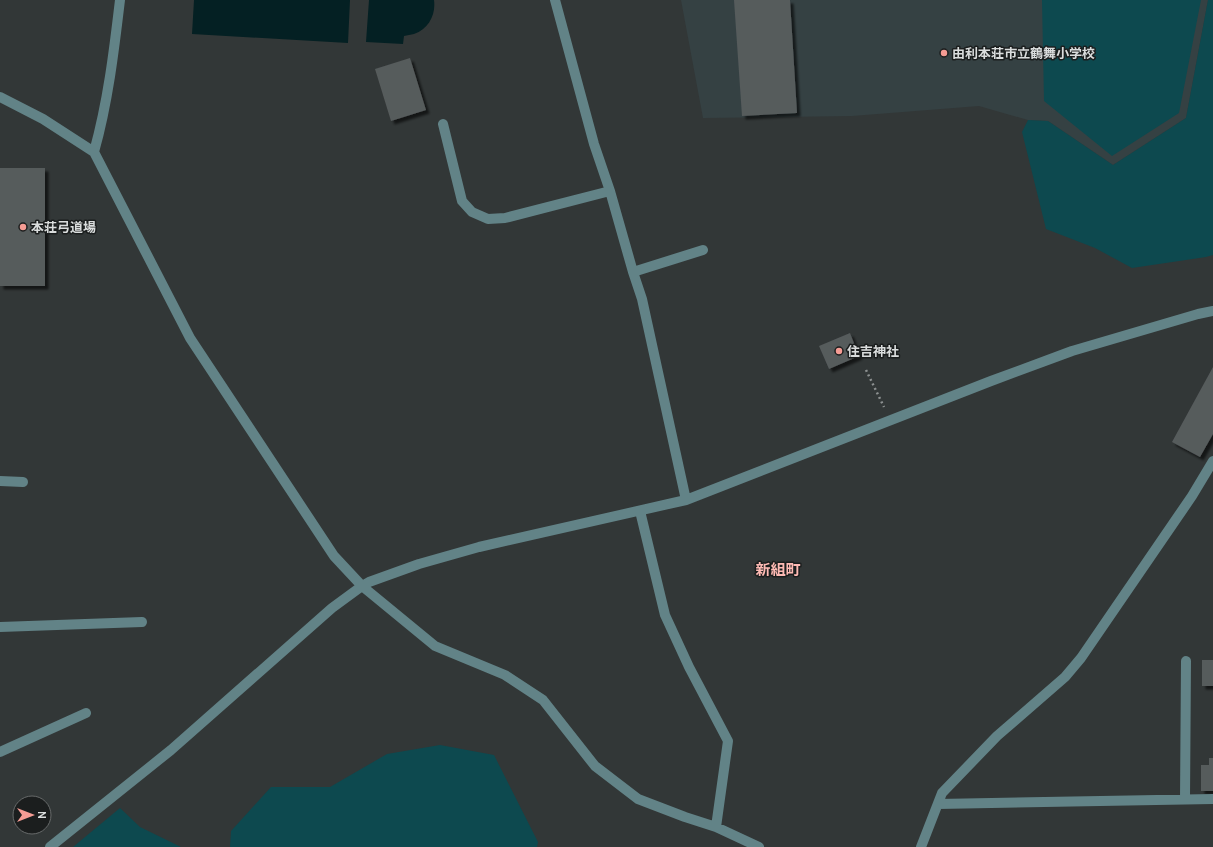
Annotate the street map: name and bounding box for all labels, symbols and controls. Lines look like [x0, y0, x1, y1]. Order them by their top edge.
place label: 由利本荘市立鶴舞小学校 [952, 46, 1095, 63]
marker: 由利本荘市立鶴舞小学校 [939, 48, 949, 58]
place label: 本荘弓道場 [31, 220, 96, 237]
marker: 本荘弓道場 [18, 222, 28, 232]
place label: 住吉神社 [847, 344, 899, 361]
marker: 住吉神社 [834, 346, 844, 356]
district label: 新組町 [755, 562, 801, 581]
north arrow [12, 795, 52, 835]
text: N [34, 811, 48, 819]

